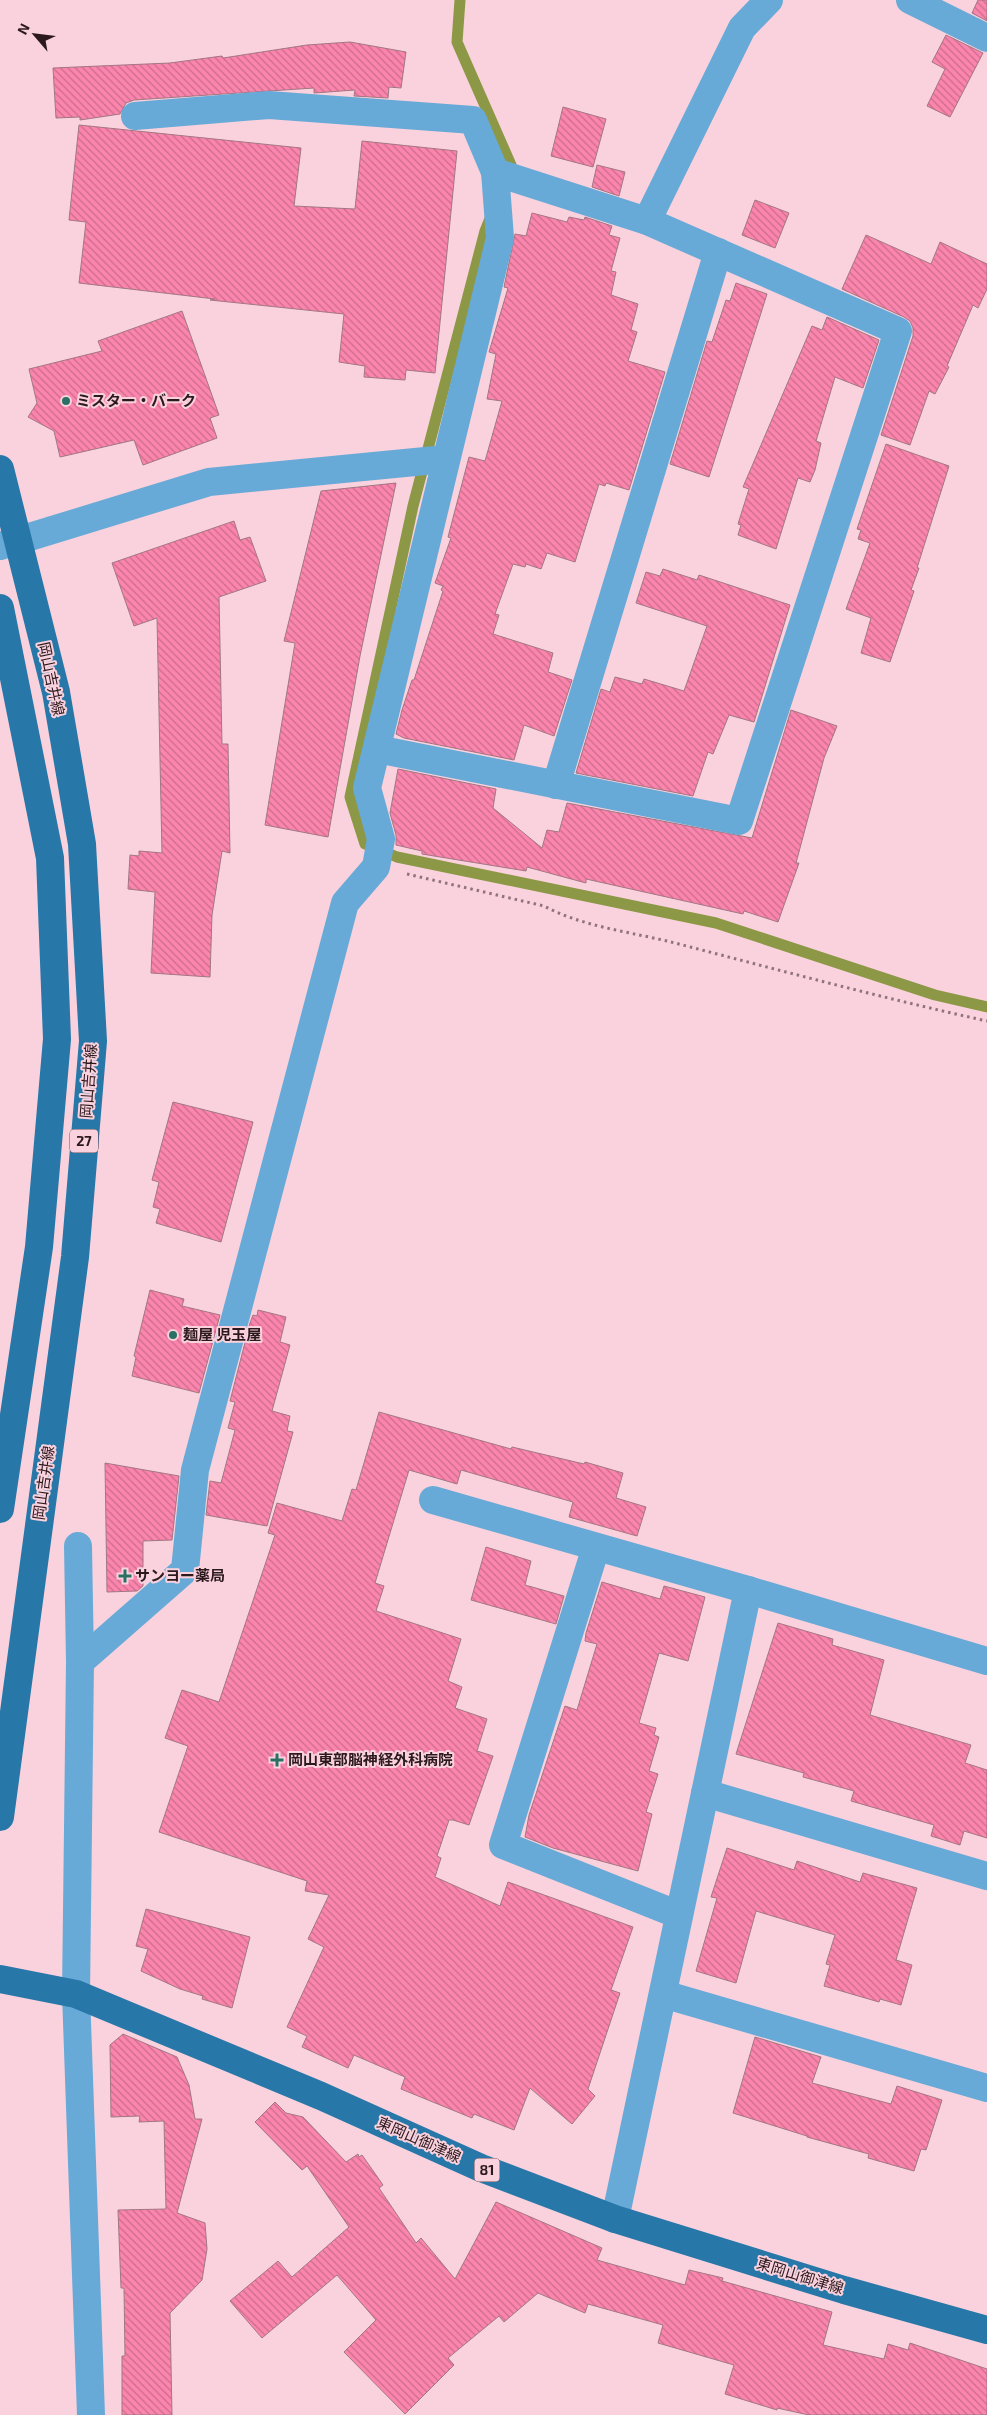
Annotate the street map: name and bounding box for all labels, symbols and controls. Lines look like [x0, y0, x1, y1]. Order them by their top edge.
north arrow [10, 10, 60, 60]
text: N [13, 20, 33, 37]
place label: ミスター・バーク [76, 391, 196, 409]
marker: ミスター・バーク [60, 395, 72, 407]
street label: 岡山吉井線 [35, 640, 69, 717]
street label: 岡山吉井線 [76, 1043, 100, 1119]
road number: 27 [70, 1130, 98, 1152]
place label: 麺屋 児玉屋 [183, 1325, 261, 1343]
marker: 麺屋 児玉屋 [167, 1329, 179, 1341]
street label: 岡山吉井線 [29, 1444, 57, 1521]
place label: サンヨー薬局 [135, 1566, 225, 1584]
marker: サンヨー薬局 [119, 1570, 131, 1582]
place label: 岡山東部脳神経外科病院 [288, 1750, 453, 1768]
marker: 岡山東部脳神経外科病院 [270, 1753, 284, 1767]
street label: 東岡山御津線 [375, 2113, 464, 2166]
road number: 81 [474, 2158, 500, 2182]
street label: 東岡山御津線 [755, 2253, 846, 2297]

